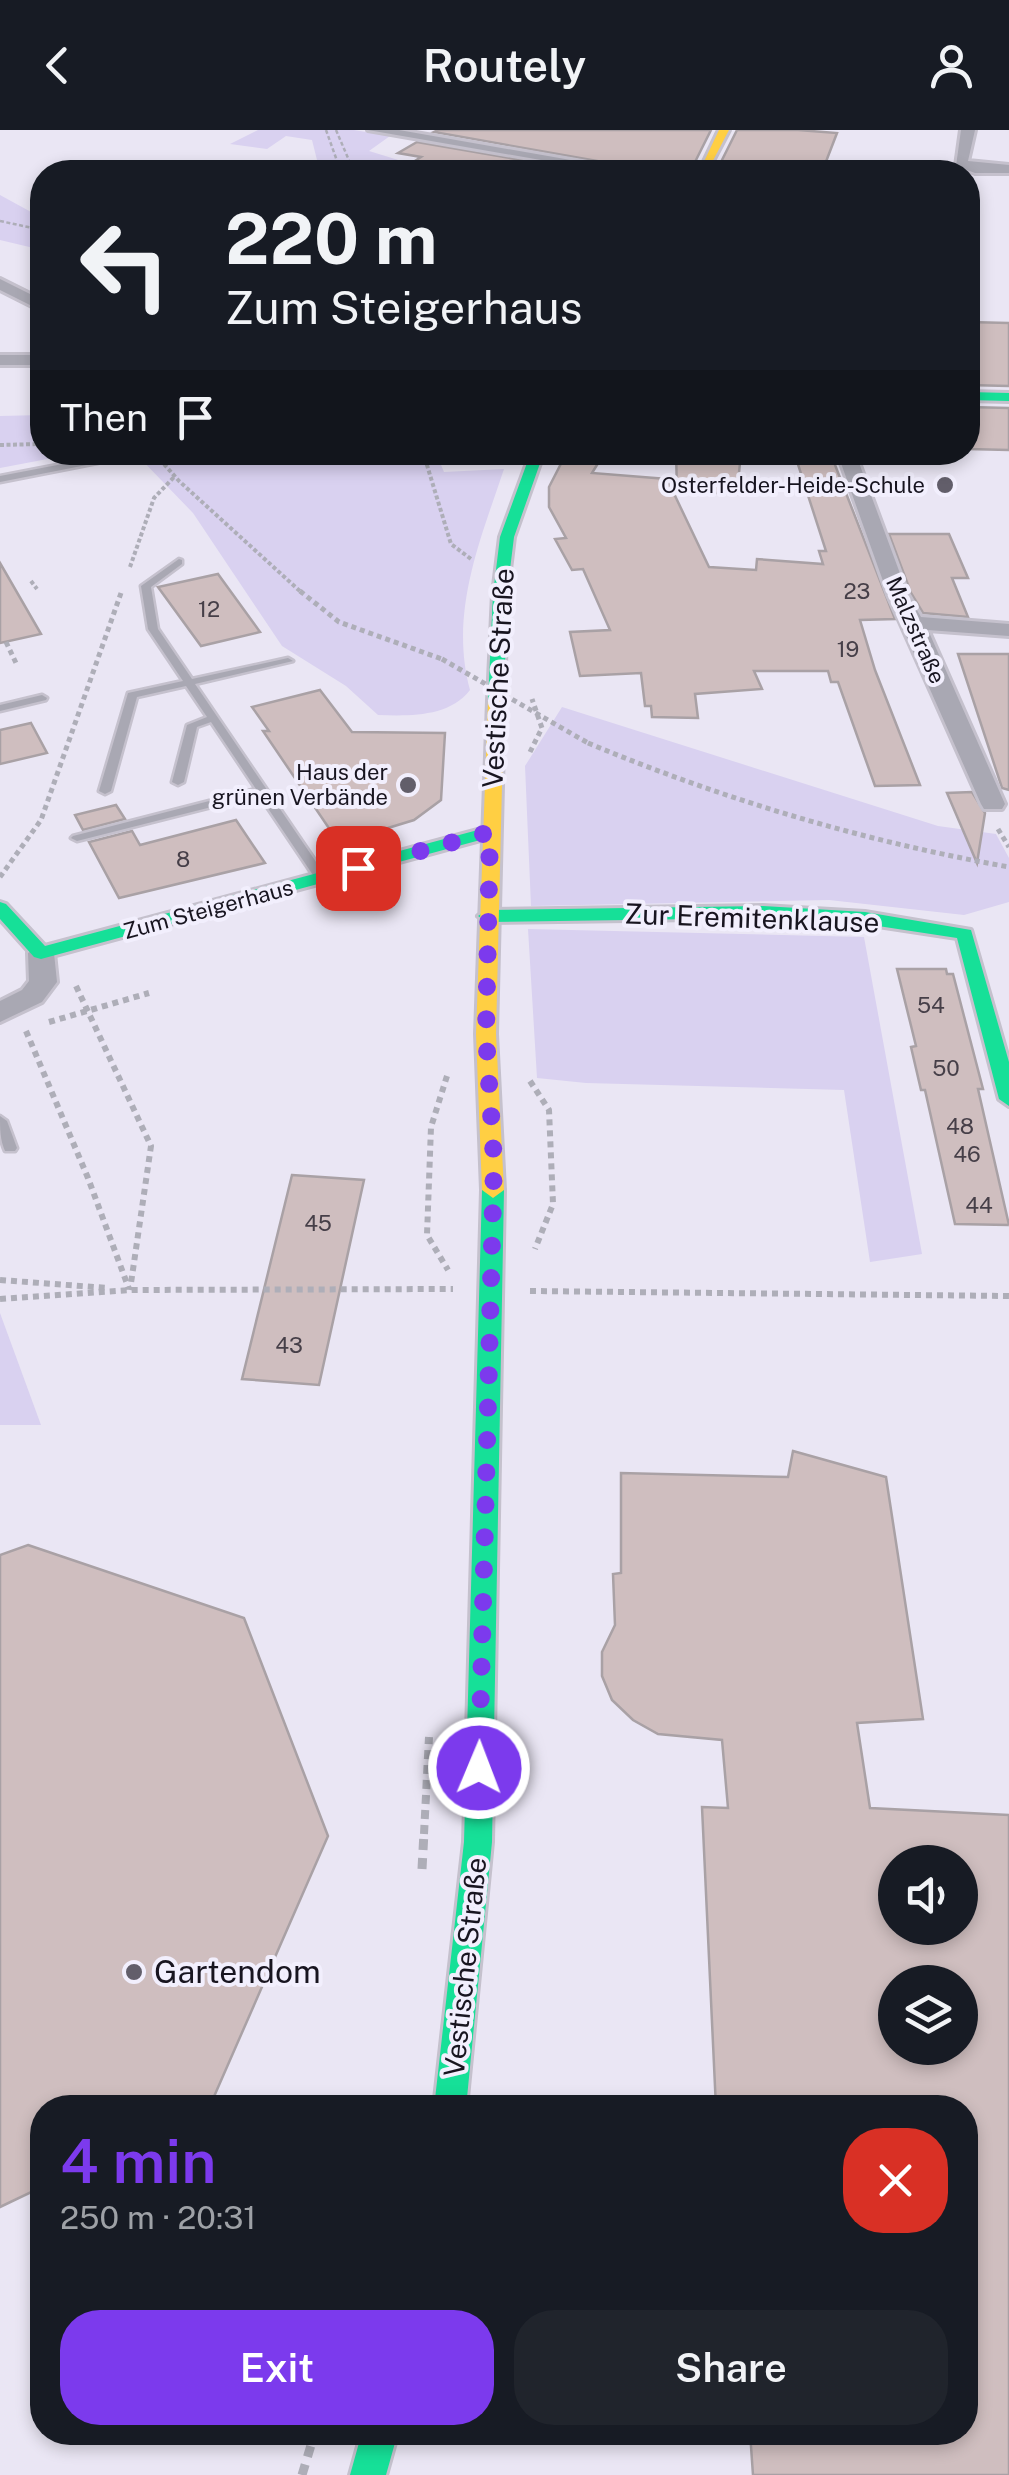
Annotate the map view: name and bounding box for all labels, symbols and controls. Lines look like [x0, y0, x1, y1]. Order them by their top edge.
icon: back [30, 38, 85, 93]
icon: person [924, 38, 979, 93]
text: Routely [423, 39, 586, 92]
text: 220 m [225, 197, 438, 280]
icon: left [60, 200, 190, 330]
text: Zum Steigerhaus [225, 281, 583, 334]
icon: arrive [168, 390, 223, 445]
text: Then [60, 395, 148, 440]
place label: Osterfelder-Heide-Schule [661, 472, 925, 498]
marker: Osterfelder-Heide-Schule [934, 474, 956, 496]
street label: Vestische Straße [475, 567, 520, 789]
street label: Malzstraße [881, 573, 951, 687]
house number: 23 [844, 578, 870, 604]
house number: 12 [198, 596, 220, 622]
house number: 19 [837, 636, 859, 662]
place label: Haus der grünen Verbände [212, 759, 388, 810]
marker: Haus der grünen Verbände [397, 774, 419, 796]
pin [316, 826, 401, 911]
icon: arrive [331, 841, 386, 896]
house number: 8 [176, 846, 190, 872]
street label: Zum Steigerhaus [120, 874, 296, 944]
street label: Zur Eremitenklause [624, 897, 880, 938]
house number: 54 [917, 992, 945, 1018]
house number: 50 [932, 1055, 960, 1081]
house number: 48 [946, 1113, 974, 1139]
house number: 46 [953, 1141, 981, 1167]
house number: 44 [965, 1192, 993, 1218]
house number: 45 [304, 1210, 332, 1236]
house number: 43 [275, 1332, 303, 1358]
position arrow [427, 1716, 531, 1820]
map controls [878, 1845, 978, 2065]
button: sound [878, 1845, 978, 1945]
street label: Vestische Straße [437, 1856, 492, 2078]
place label: Gartendom [154, 1953, 321, 1990]
marker: Gartendom [123, 1961, 145, 1983]
button: layers [878, 1965, 978, 2065]
text: 4 min [60, 2126, 216, 2197]
button: close [843, 2128, 948, 2233]
text: 250 m · 20:31 [60, 2199, 256, 2236]
button: Exit [60, 2310, 494, 2425]
button: Share [514, 2310, 948, 2425]

